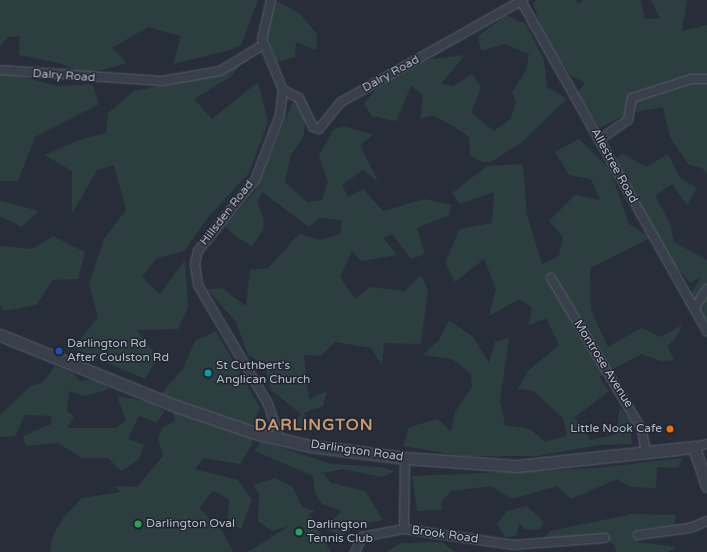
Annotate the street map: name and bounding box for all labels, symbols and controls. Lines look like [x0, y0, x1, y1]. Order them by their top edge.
street label: Dalry Road [360, 52, 422, 96]
street label: Dalry Road [32, 67, 96, 85]
street label: Allestree Road [588, 126, 640, 206]
street label: Hillsden Road [197, 178, 257, 248]
street label: Montrose Avenue [570, 317, 636, 411]
place label: Darlington Rd After Coulston Rd [67, 337, 169, 365]
marker: Darlington Rd After Coulston Rd [54, 346, 64, 356]
place label: St Cuthbert's Anglican Church [216, 359, 310, 387]
marker: St Cuthbert's Anglican Church [203, 368, 213, 378]
district label: DARLINGTON [254, 415, 374, 435]
place label: Little Nook Cafe [570, 422, 662, 436]
marker: Little Nook Cafe [665, 424, 675, 434]
street label: Darlington Road [310, 437, 404, 465]
place label: Darlington Oval [146, 517, 235, 531]
place label: Darlington Tennis Club [307, 518, 373, 546]
marker: Darlington Oval [133, 519, 143, 529]
street label: Brook Road [411, 523, 479, 547]
marker: Darlington Tennis Club [294, 527, 304, 537]

